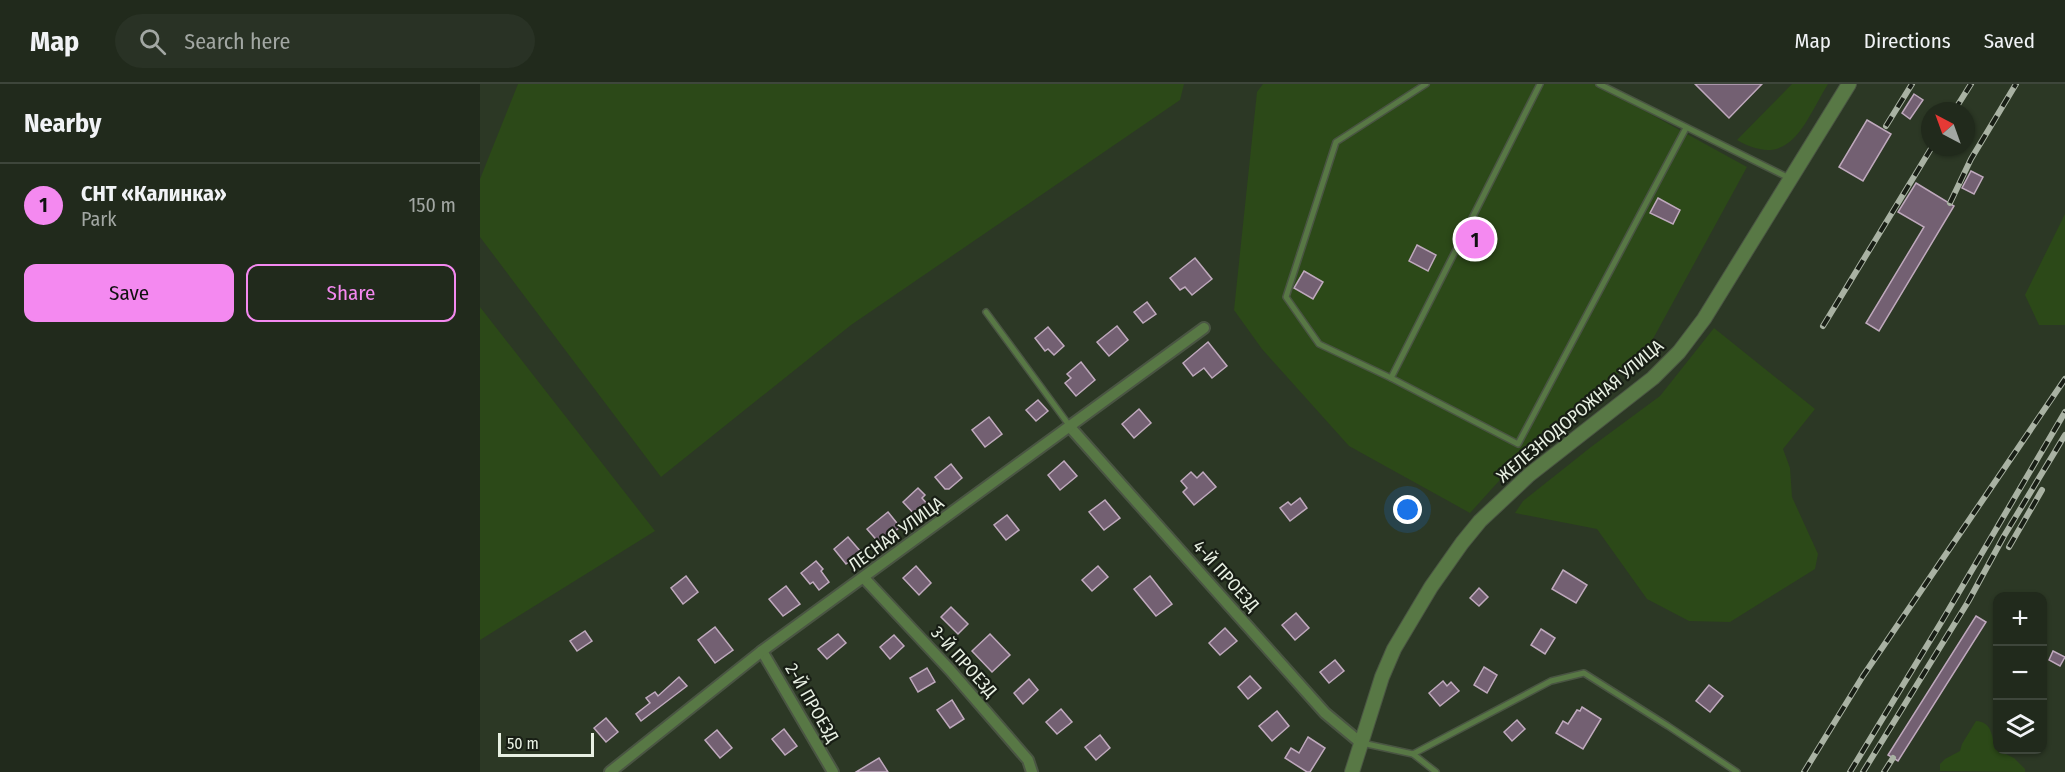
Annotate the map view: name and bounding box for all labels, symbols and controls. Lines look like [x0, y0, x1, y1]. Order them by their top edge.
search box [115, 14, 535, 68]
text: Map [30, 25, 79, 58]
icon: search [136, 25, 169, 58]
text: Search here [184, 28, 290, 55]
text: Map [1794, 28, 1831, 54]
text: Directions [1864, 28, 1951, 54]
text: Saved [1984, 28, 2035, 54]
north arrow [1921, 102, 1975, 156]
text: Nearby [24, 108, 101, 139]
text: СНТ «Калинка» [81, 180, 227, 207]
text: 1 [39, 193, 48, 217]
text: 150 m [409, 193, 456, 217]
text: Park [81, 207, 117, 231]
pin: 1 [1456, 216, 1494, 262]
button: Save [24, 264, 234, 322]
button: Share [246, 264, 456, 322]
street label: ЖЕЛЕЗНОДОРОЖНАЯ УЛИЦА [1492, 334, 1668, 487]
street label: ЛЕСНАЯ УЛИЦА [844, 492, 948, 576]
your location [1393, 495, 1422, 524]
street label: 4-Й ПРОЕЗД [1188, 536, 1264, 616]
map controls [1993, 592, 2047, 754]
button: + [1993, 592, 2047, 646]
street label: 3-Й ПРОЕЗД [926, 622, 1002, 702]
button: − [1993, 646, 2047, 700]
street label: 2-Й ПРОЕЗД [780, 659, 844, 747]
button: layers [1993, 700, 2047, 754]
scale bar [498, 730, 594, 758]
text: 50 m [507, 734, 539, 753]

